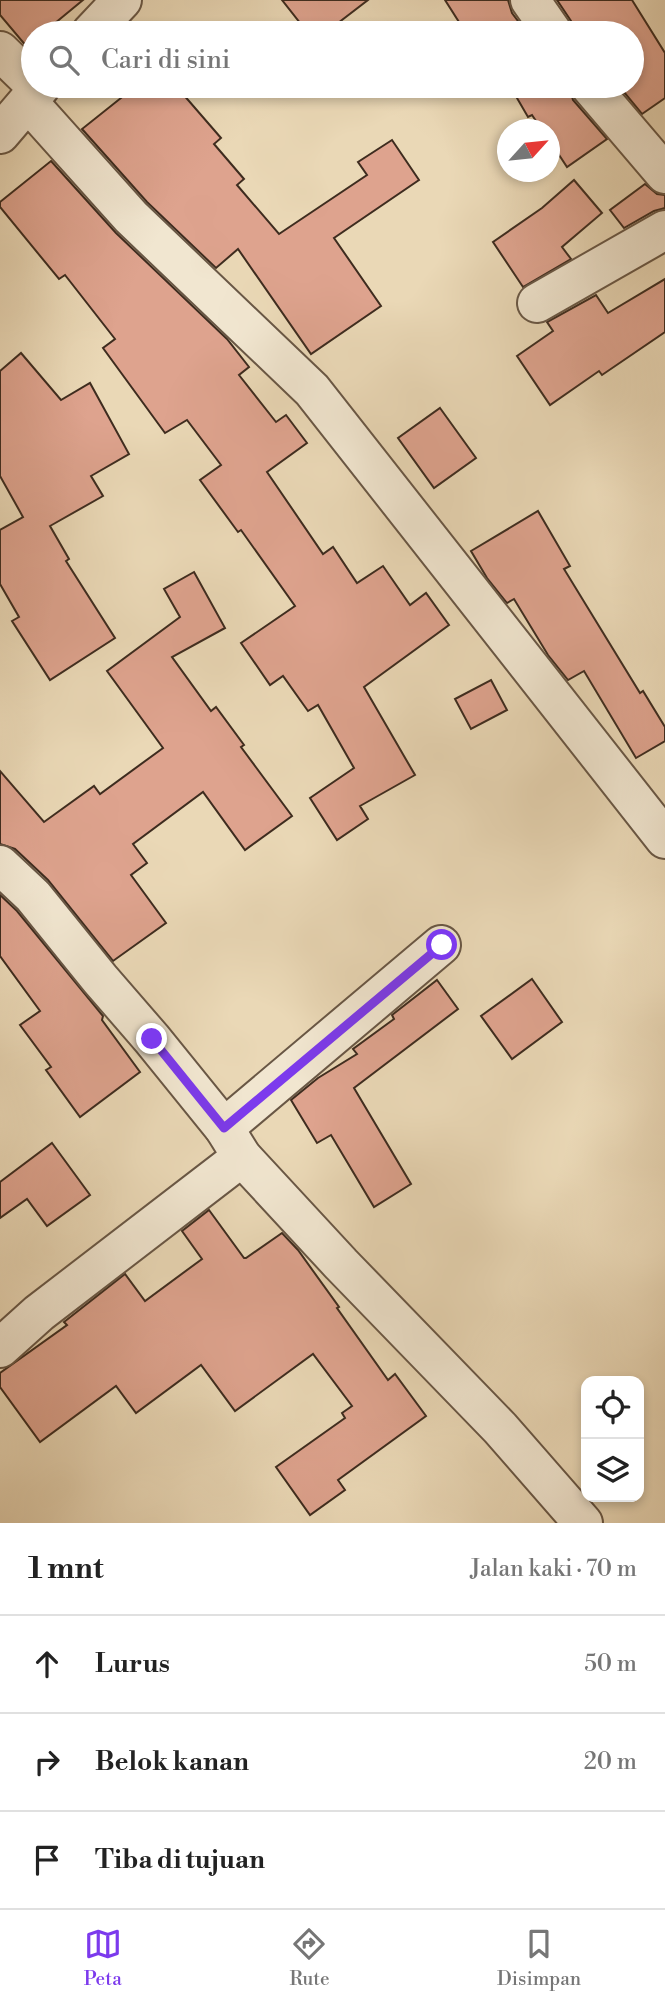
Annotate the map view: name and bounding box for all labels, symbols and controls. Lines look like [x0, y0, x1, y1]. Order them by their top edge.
search box [21, 21, 644, 98]
icon: search [45, 41, 83, 79]
text: Cari di sini [101, 44, 230, 76]
north arrow [497, 119, 560, 182]
route start [426, 929, 457, 960]
route end [136, 1023, 167, 1054]
map controls [581, 1376, 644, 1502]
button: locate [581, 1376, 644, 1439]
button: layers [581, 1439, 644, 1502]
text: 1 mnt [28, 1550, 104, 1588]
text: Jalan kaki · 70 m [470, 1555, 637, 1583]
icon: ahead [28, 1645, 66, 1683]
text: Lurus [95, 1648, 170, 1680]
text: 50 m [584, 1650, 637, 1678]
icon: right [28, 1743, 66, 1781]
text: Belok kanan [95, 1746, 249, 1778]
text: 20 m [584, 1748, 637, 1776]
icon: arrive [28, 1841, 66, 1879]
text: Tiba di tujuan [95, 1844, 265, 1876]
tab: Peta [84, 1925, 122, 1991]
tab: Rute [289, 1925, 330, 1991]
tab: Disimpan [497, 1925, 581, 1991]

